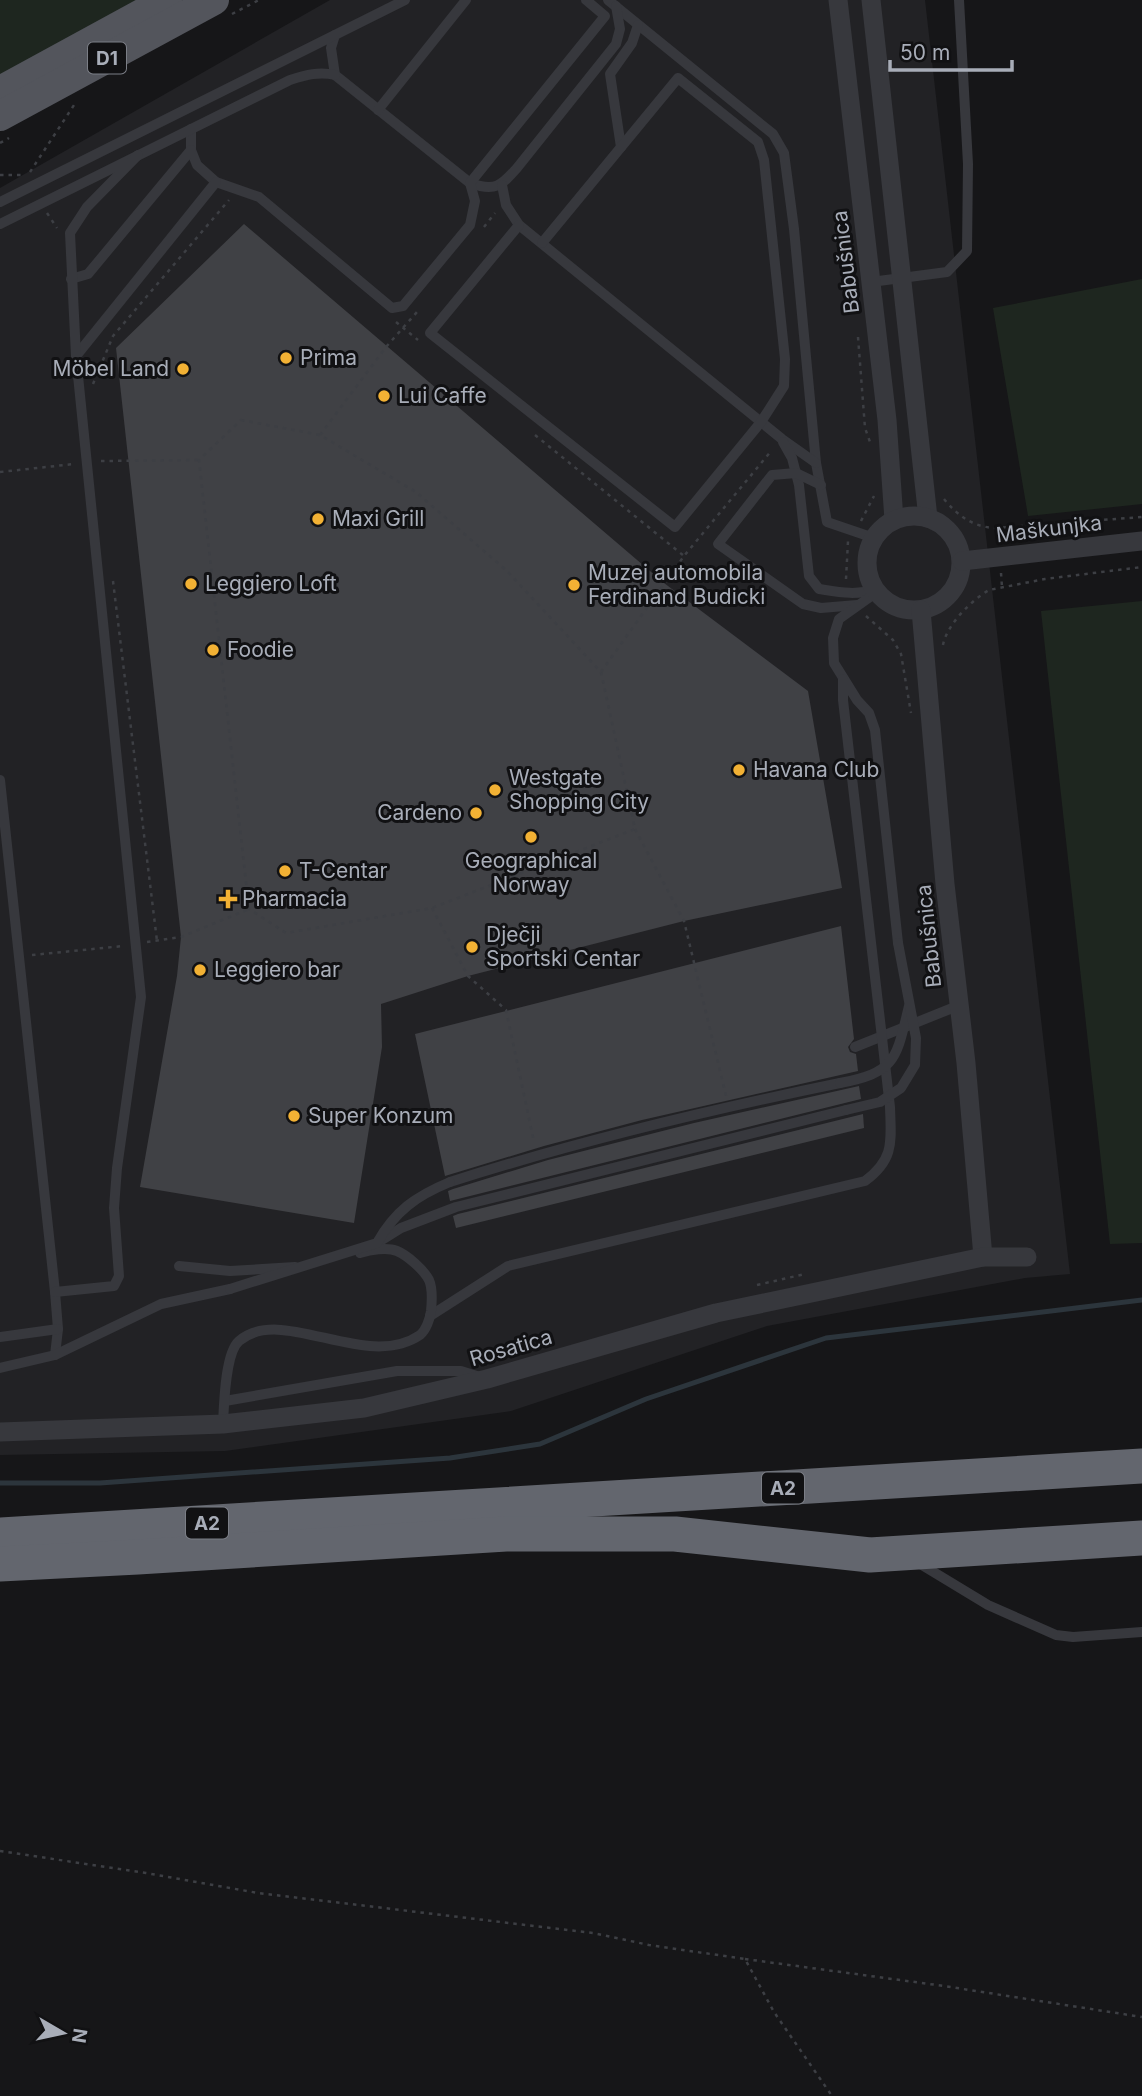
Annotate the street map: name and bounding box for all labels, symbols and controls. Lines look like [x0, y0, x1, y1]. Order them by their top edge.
scale bar [890, 28, 1012, 72]
text: 50 m [900, 40, 950, 65]
road number: D1 [88, 43, 126, 74]
street label: Babušnica [827, 209, 864, 315]
place label: Prima [300, 345, 357, 370]
marker: Prima [278, 350, 294, 366]
place label: Möbel Land [52, 356, 169, 381]
marker: Möbel Land [175, 361, 191, 377]
place label: Lui Caffe [398, 383, 487, 408]
marker: Lui Caffe [376, 388, 392, 404]
place label: Maxi Grill [332, 506, 424, 531]
street label: Maškunjka [995, 510, 1103, 547]
marker: Maxi Grill [310, 511, 326, 527]
place label: Muzej automobila Ferdinand Budicki [588, 560, 765, 609]
place label: Leggiero Loft [205, 571, 337, 596]
marker: Leggiero Loft [183, 576, 199, 592]
marker: Muzej automobila Ferdinand Budicki [566, 577, 582, 593]
place label: Foodie [227, 637, 294, 662]
marker: Foodie [205, 642, 221, 658]
place label: Havana Club [753, 757, 879, 782]
marker: Havana Club [731, 762, 747, 778]
place label: Westgate Shopping City [509, 765, 649, 814]
marker: Westgate Shopping City [487, 782, 503, 798]
place label: Cardeno [377, 800, 462, 825]
marker: Cardeno [468, 805, 484, 821]
marker: Geographical Norway [523, 829, 539, 845]
place label: Geographical Norway [465, 848, 597, 897]
place label: T-Centar [299, 858, 387, 883]
marker: T-Centar [277, 863, 293, 879]
street label: Babušnica [911, 883, 946, 989]
place label: Pharmacia [242, 886, 347, 911]
marker: Pharmacia [220, 891, 236, 907]
place label: Dječji Sportski Centar [486, 922, 640, 971]
marker: Dječji Sportski Centar [464, 939, 480, 955]
place label: Leggiero bar [214, 957, 340, 982]
marker: Leggiero bar [192, 962, 208, 978]
place label: Super Konzum [308, 1103, 454, 1128]
marker: Super Konzum [286, 1108, 302, 1124]
street label: Rosatica [467, 1324, 555, 1371]
road number: A2 [762, 1472, 804, 1504]
road number: A2 [186, 1508, 228, 1539]
north arrow [28, 1998, 98, 2068]
text: N [67, 2027, 92, 2045]

